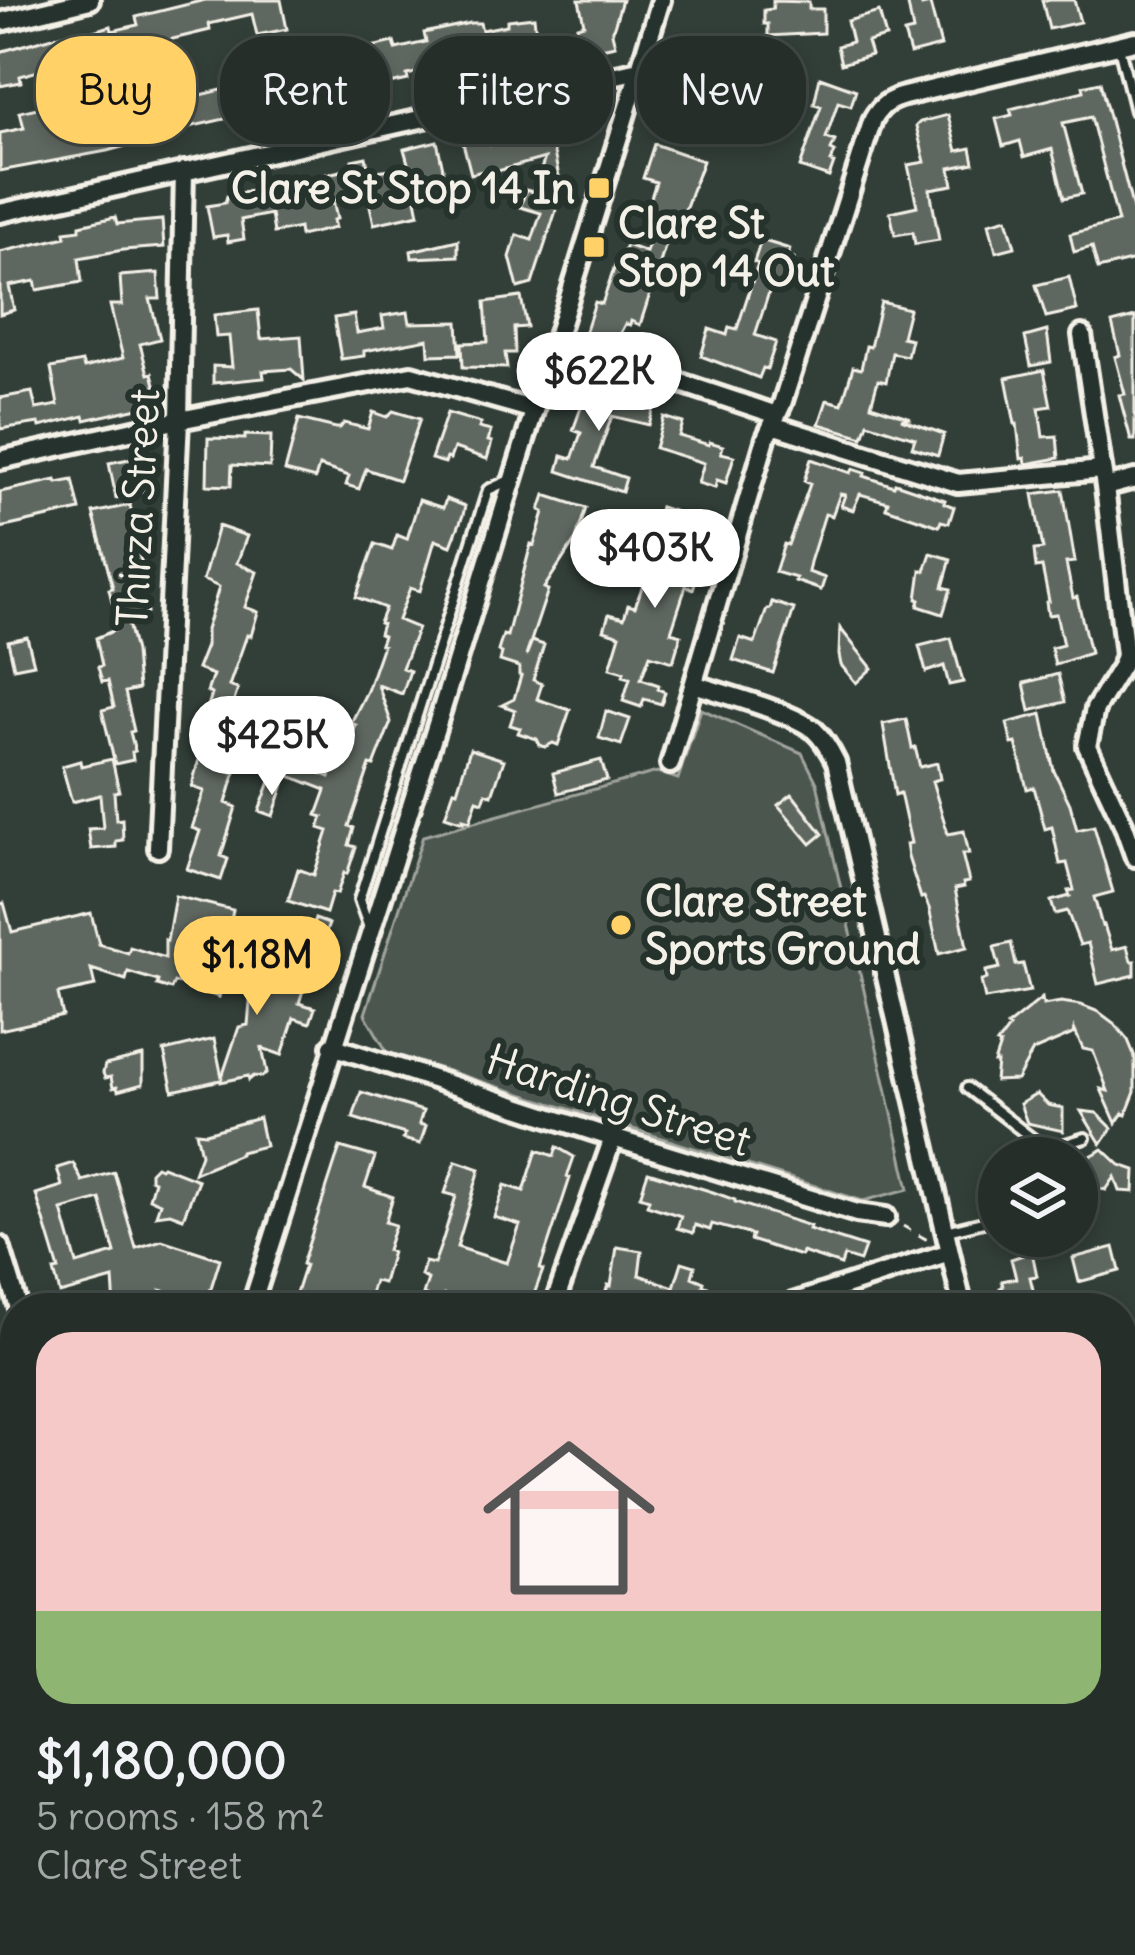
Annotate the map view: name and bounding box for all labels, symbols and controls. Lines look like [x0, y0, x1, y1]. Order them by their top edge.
chip: Buy [36, 36, 196, 144]
chip: Rent [220, 36, 390, 144]
chip: Filters [414, 36, 613, 144]
chip: New [637, 36, 806, 144]
place label: Clare St Stop 14 In [231, 162, 575, 214]
marker: Clare St Stop 14 In [586, 175, 612, 201]
place label: Clare St Stop 14 Out [618, 197, 834, 297]
marker: Clare St Stop 14 Out [581, 234, 607, 260]
pin: $622K [515, 332, 683, 434]
text: $622K [544, 346, 654, 395]
street label: Thirza Street [106, 387, 170, 629]
pin: $403K [571, 509, 739, 611]
text: $403K [597, 523, 713, 572]
pin: $425K [188, 696, 356, 798]
text: $425K [216, 710, 328, 759]
place label: Clare Street Sports Ground [645, 875, 921, 975]
marker: Clare Street Sports Ground [608, 912, 634, 938]
pin: $1.18M [159, 916, 355, 1018]
text: $1.18M [201, 930, 313, 979]
street label: Harding Street [480, 1033, 758, 1167]
map controls [978, 1137, 1098, 1257]
button: layers [978, 1137, 1098, 1257]
icon: home [461, 1410, 677, 1626]
text: $1,180,000 [36, 1728, 287, 1792]
text: 5 rooms · 158 m² [36, 1792, 325, 1841]
text: Clare Street [36, 1841, 242, 1890]

